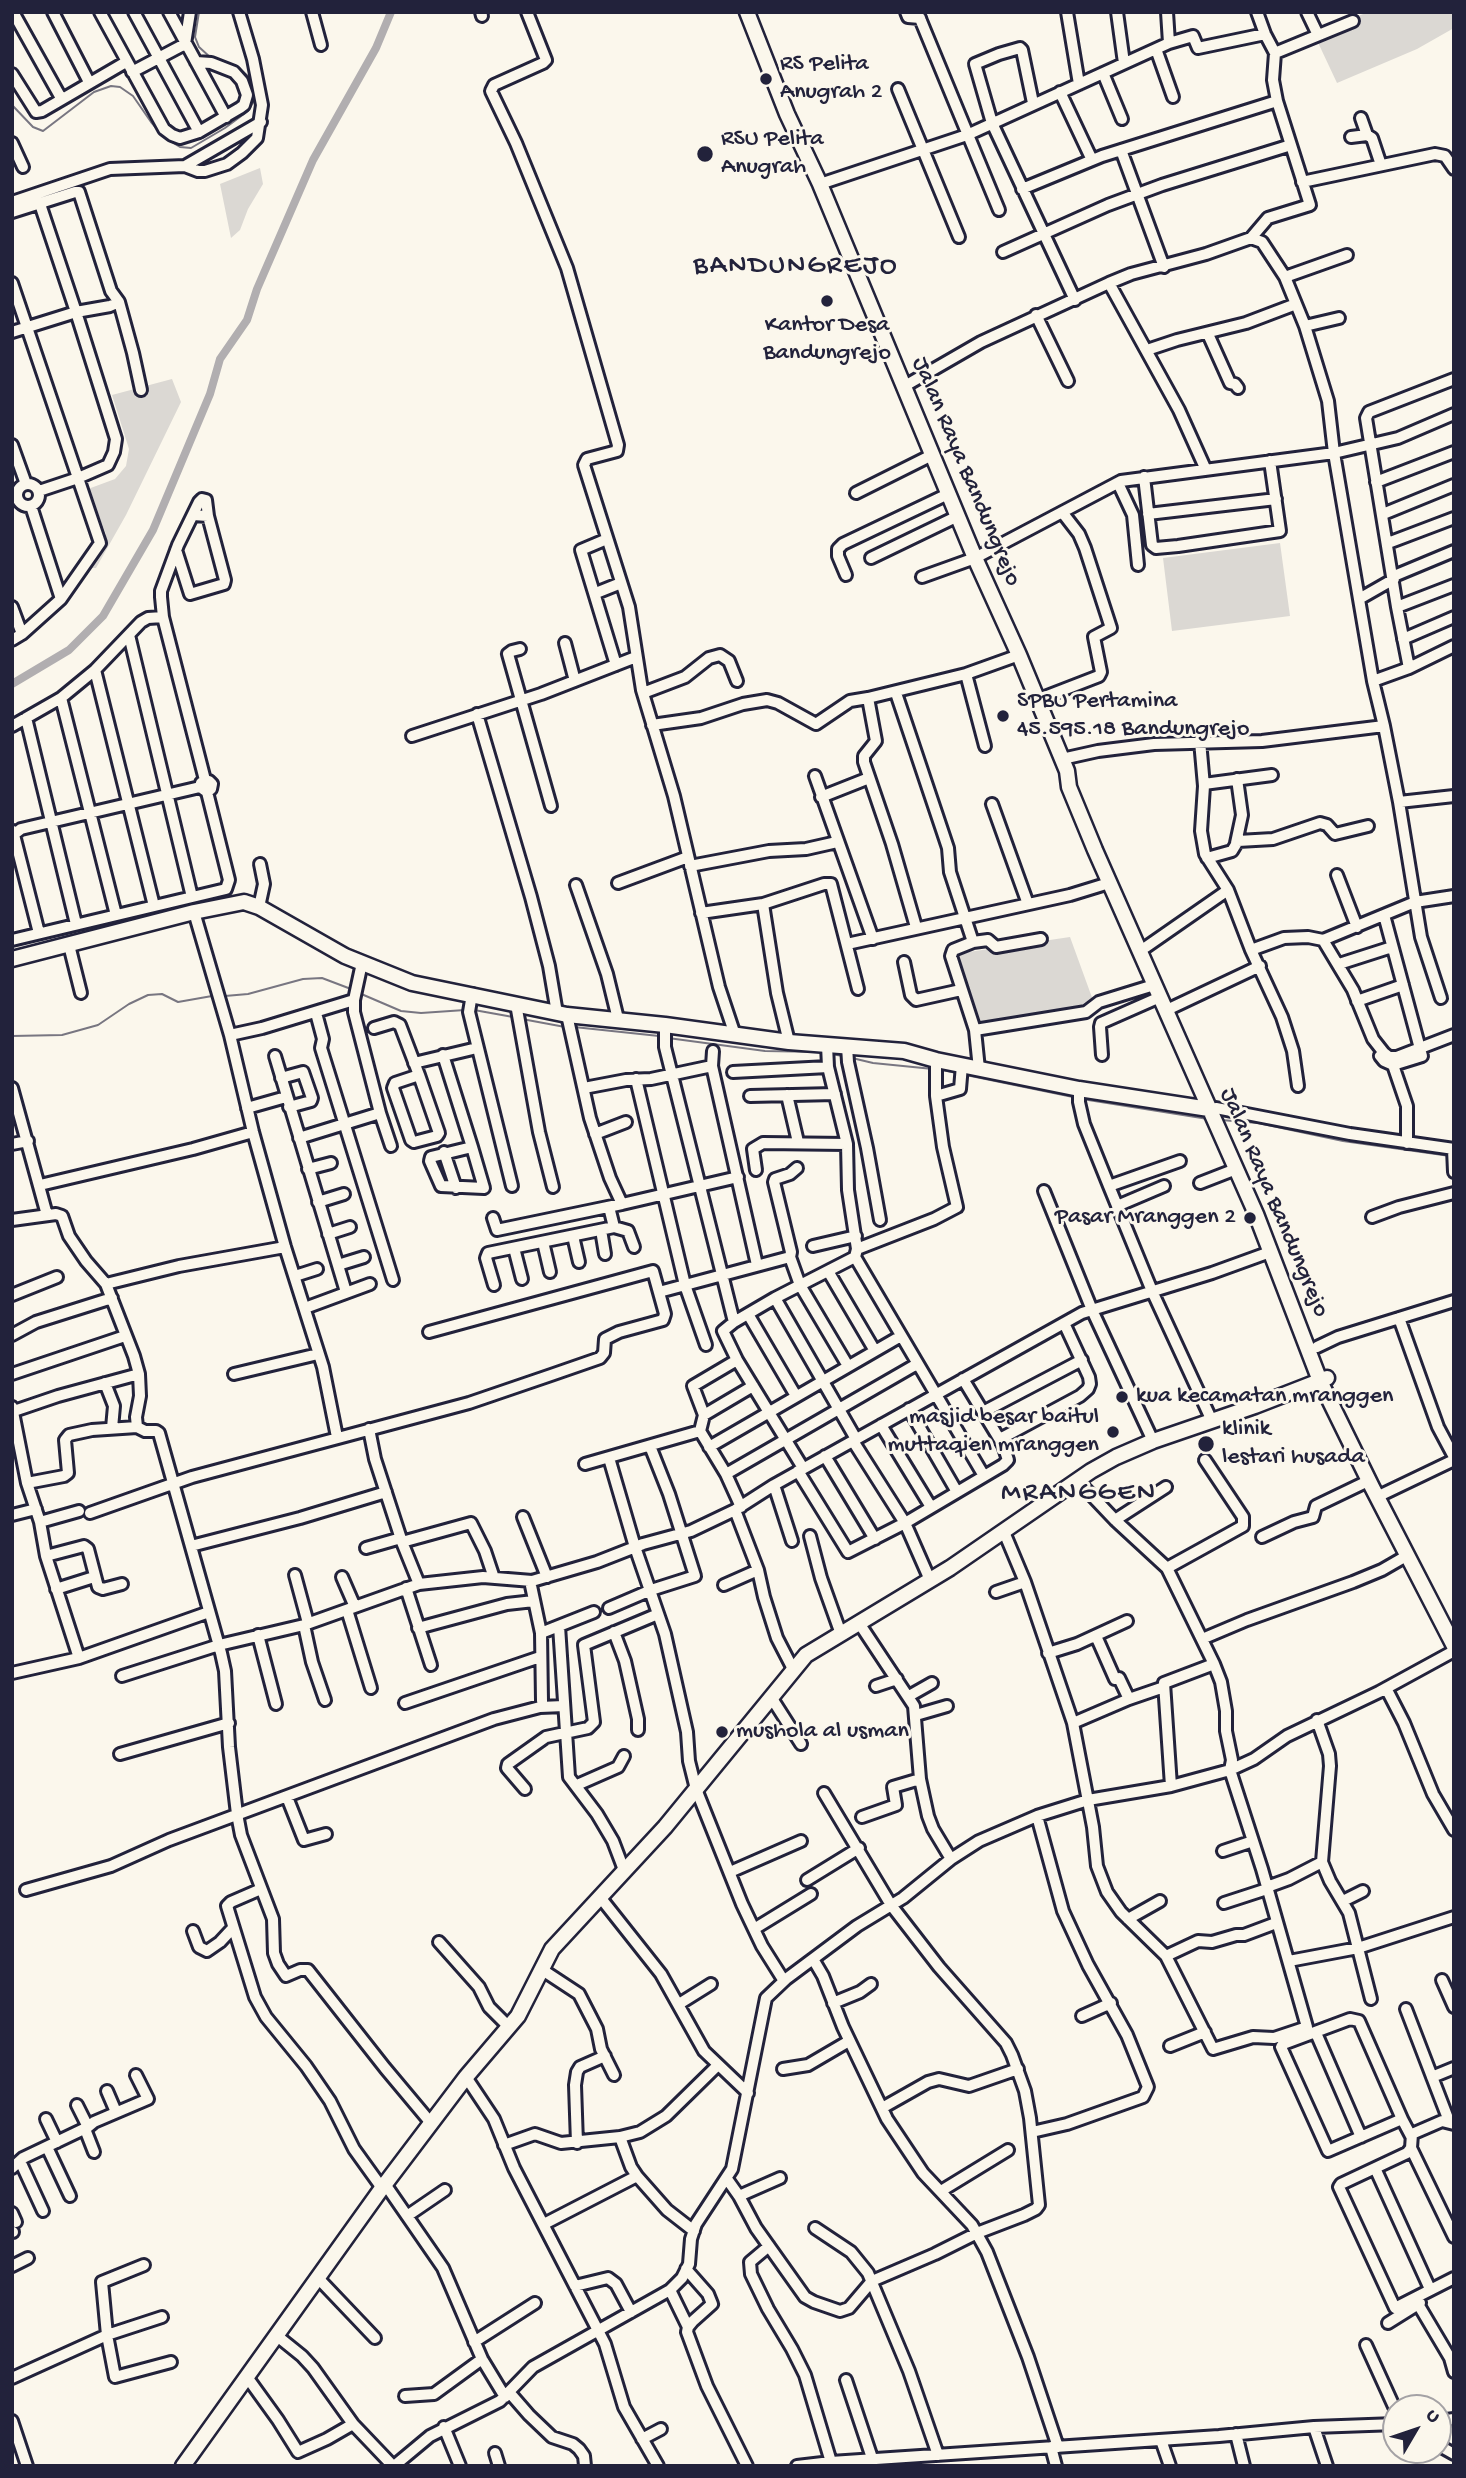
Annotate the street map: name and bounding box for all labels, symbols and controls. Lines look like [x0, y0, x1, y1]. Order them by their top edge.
place label: RS Pelita Anugrah 2 [780, 51, 883, 107]
marker: RS Pelita Anugrah 2 [758, 71, 774, 87]
place label: RSU Pelita Anugrah [721, 126, 823, 182]
marker: RSU Pelita Anugrah [695, 144, 715, 164]
district label: BANDUNGREJO [695, 251, 897, 285]
marker: Kantor Desa Bandungrejo [819, 293, 835, 309]
place label: Kantor Desa Bandungrejo [763, 312, 891, 368]
street label: Jalan Raya Bandungrejo [904, 353, 1026, 591]
place label: SPBU Pertamina 45.595.18 Bandungrejo [1017, 688, 1250, 744]
marker: SPBU Pertamina 45.595.18 Bandungrejo [995, 708, 1011, 724]
street label: Jalan Raya Bandungrejo [1212, 1084, 1334, 1322]
place label: Pasar Mranggen 2 [1055, 1204, 1236, 1232]
marker: Pasar Mranggen 2 [1242, 1210, 1258, 1226]
place label: kua kecamatan mranggen [1136, 1383, 1393, 1411]
marker: kua kecamatan mranggen [1114, 1389, 1130, 1405]
place label: masjid besar baitul muttaqien mranggen [887, 1404, 1099, 1460]
place label: klinik lestari husada [1222, 1416, 1365, 1472]
marker: masjid besar baitul muttaqien mranggen [1105, 1424, 1121, 1440]
marker: klinik lestari husada [1196, 1434, 1216, 1454]
district label: MRANGGEN [1002, 1478, 1156, 1512]
place label: mushola al usman [736, 1718, 909, 1746]
marker: mushola al usman [714, 1724, 730, 1740]
north arrow [1382, 2394, 1452, 2464]
text: U [1420, 2405, 1445, 2428]

